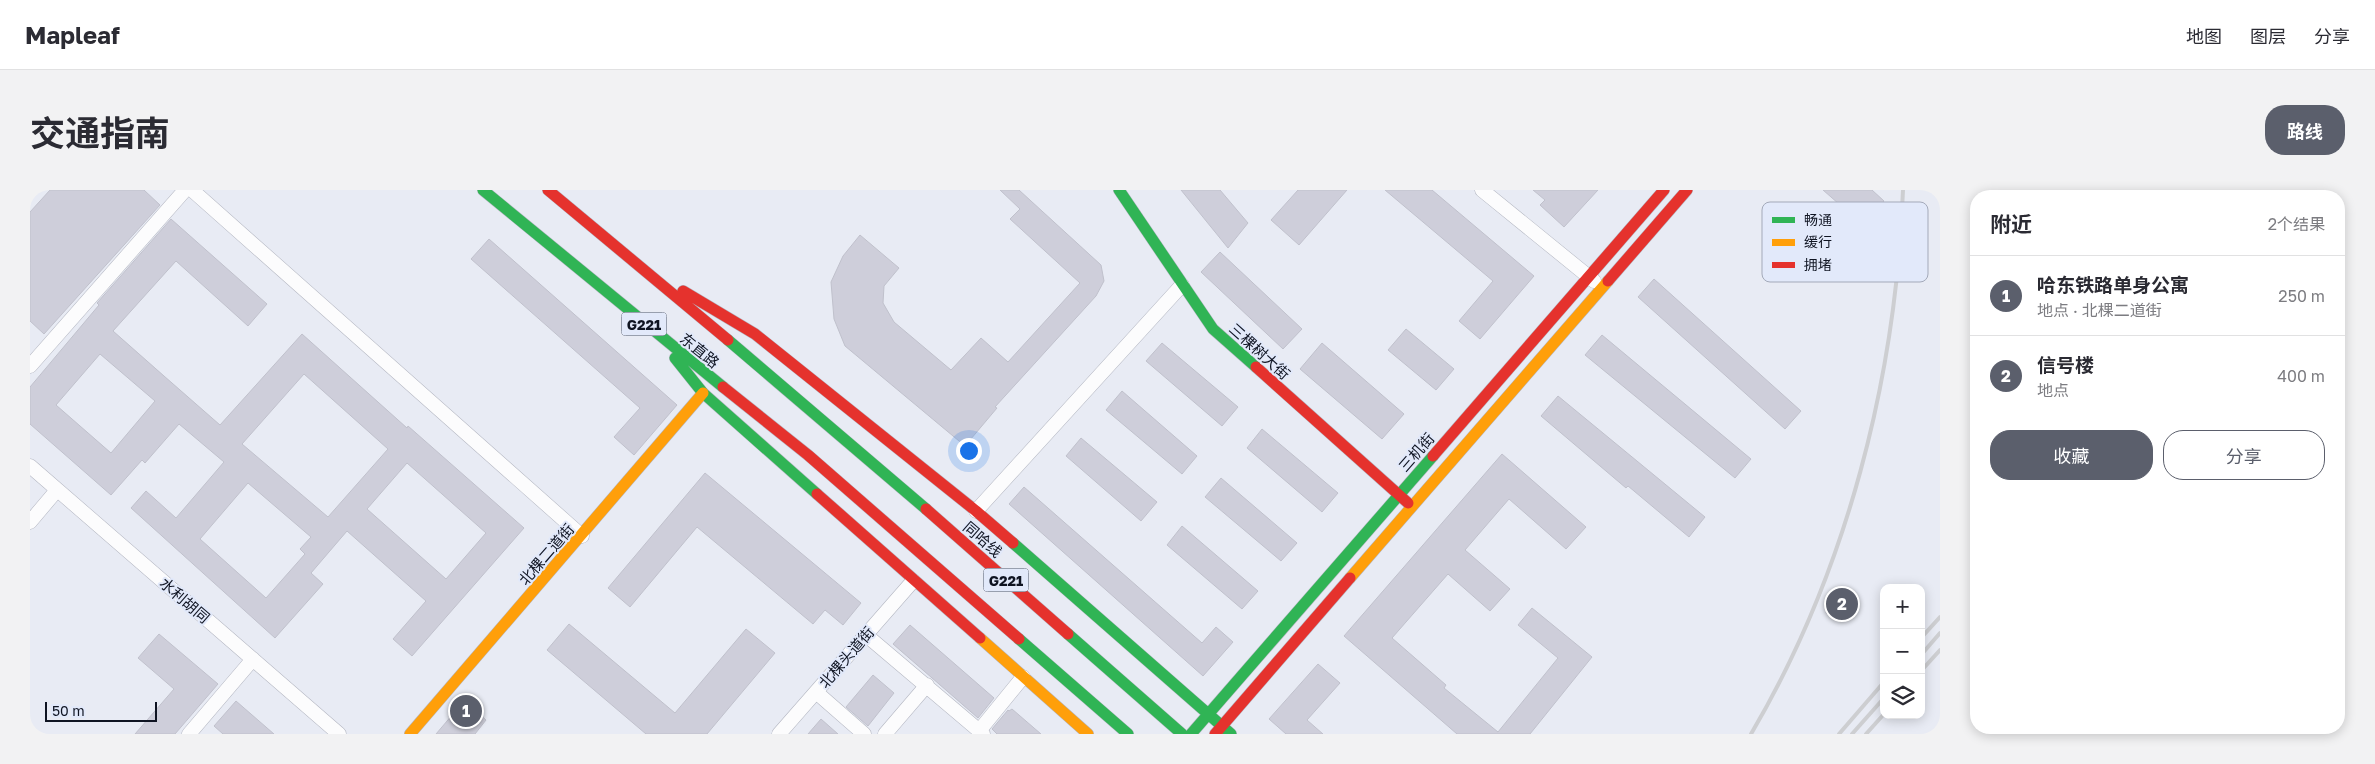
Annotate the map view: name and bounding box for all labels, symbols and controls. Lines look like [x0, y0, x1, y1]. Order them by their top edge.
text: Mapleaf [25, 20, 120, 49]
text: 地图 [2186, 25, 2222, 47]
text: 图层 [2250, 25, 2286, 47]
text: 分享 [2314, 25, 2350, 47]
button: 路线 [2265, 105, 2345, 155]
text: 交通指南 [30, 112, 170, 154]
legend [1762, 202, 1928, 282]
text: 畅通 [1804, 211, 1832, 228]
text: 附近 [1990, 211, 2032, 237]
text: 2个结果 [2268, 214, 2325, 234]
text: 缓行 [1804, 233, 1832, 250]
text: 拥堵 [1804, 256, 1832, 273]
text: 哈东铁路单身公寓 [2037, 273, 2189, 296]
text: 1 [2002, 286, 2010, 306]
text: 250 m [2278, 286, 2325, 306]
text: 地点 · 北棵二道街 [2037, 300, 2162, 320]
road number: G221 [622, 312, 666, 336]
street label: 三棵树大街 [1226, 319, 1294, 383]
street label: 东直路 [677, 329, 723, 371]
text: 信号楼 [2037, 353, 2094, 376]
text: 2 [2001, 366, 2011, 386]
text: 400 m [2277, 366, 2325, 386]
text: 地点 [2037, 380, 2069, 400]
street label: 三机街 [1394, 429, 1438, 475]
button: 收藏 [1990, 430, 2153, 480]
button: 分享 [2163, 430, 2325, 480]
your location [956, 438, 982, 464]
street label: 同哈线 [960, 517, 1006, 561]
street label: 北棵二道街 [515, 520, 577, 588]
road number: G221 [984, 568, 1028, 592]
street label: 水利胡同 [156, 574, 214, 626]
map controls [1880, 584, 1925, 719]
button: + [1880, 584, 1925, 629]
pin: 2 [1826, 585, 1858, 623]
street label: 北棵头道街 [815, 623, 877, 691]
button: − [1880, 629, 1925, 674]
button: layers [1880, 674, 1925, 719]
pin: 1 [450, 692, 482, 730]
scale bar [45, 699, 158, 722]
text: 50 m [52, 702, 85, 719]

